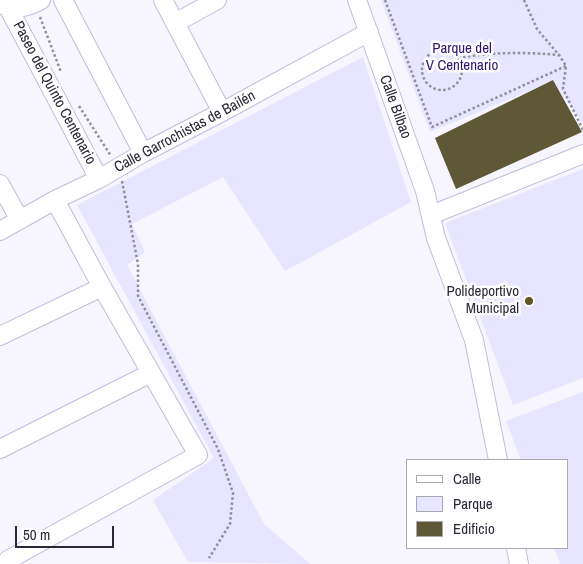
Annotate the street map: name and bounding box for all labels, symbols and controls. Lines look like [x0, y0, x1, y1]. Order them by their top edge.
street label: Paseo del Quinto Centenario [9, 18, 99, 168]
park label: Parque del V Centenario [426, 40, 498, 75]
street label: Calle Bilbao [375, 73, 415, 141]
street label: Calle Garrochistas de Bailén [111, 87, 259, 177]
place label: Polideportivo Municipal [447, 283, 519, 318]
marker: Polideportivo Municipal [523, 295, 535, 307]
legend [406, 459, 568, 549]
text: Calle [453, 468, 481, 489]
text: Parque [453, 493, 493, 514]
scale bar [18, 516, 116, 548]
text: Edificio [453, 518, 495, 539]
text: 50 m [23, 524, 50, 545]

